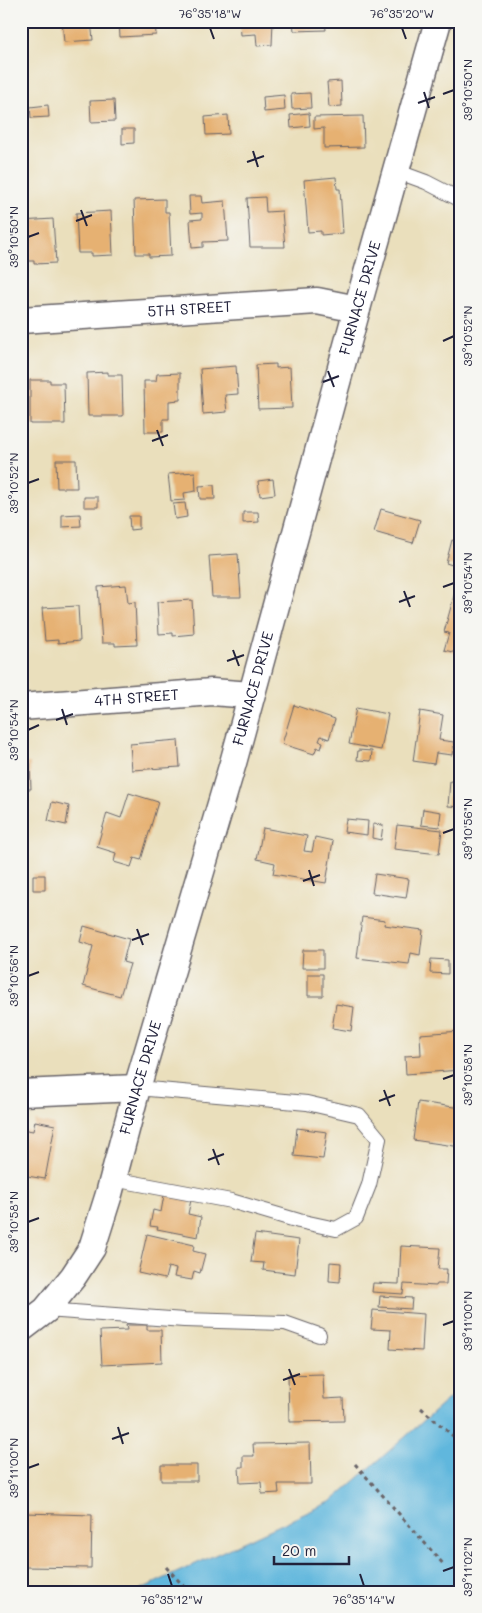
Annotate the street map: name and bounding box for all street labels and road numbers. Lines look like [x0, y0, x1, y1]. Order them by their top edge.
street label: FURNACE DRIVE [334, 238, 385, 357]
street label: 5TH STREET [147, 295, 232, 321]
street label: FURNACE DRIVE [227, 629, 278, 748]
street label: 4TH STREET [94, 684, 180, 710]
street label: FURNACE DRIVE [114, 1018, 166, 1136]

